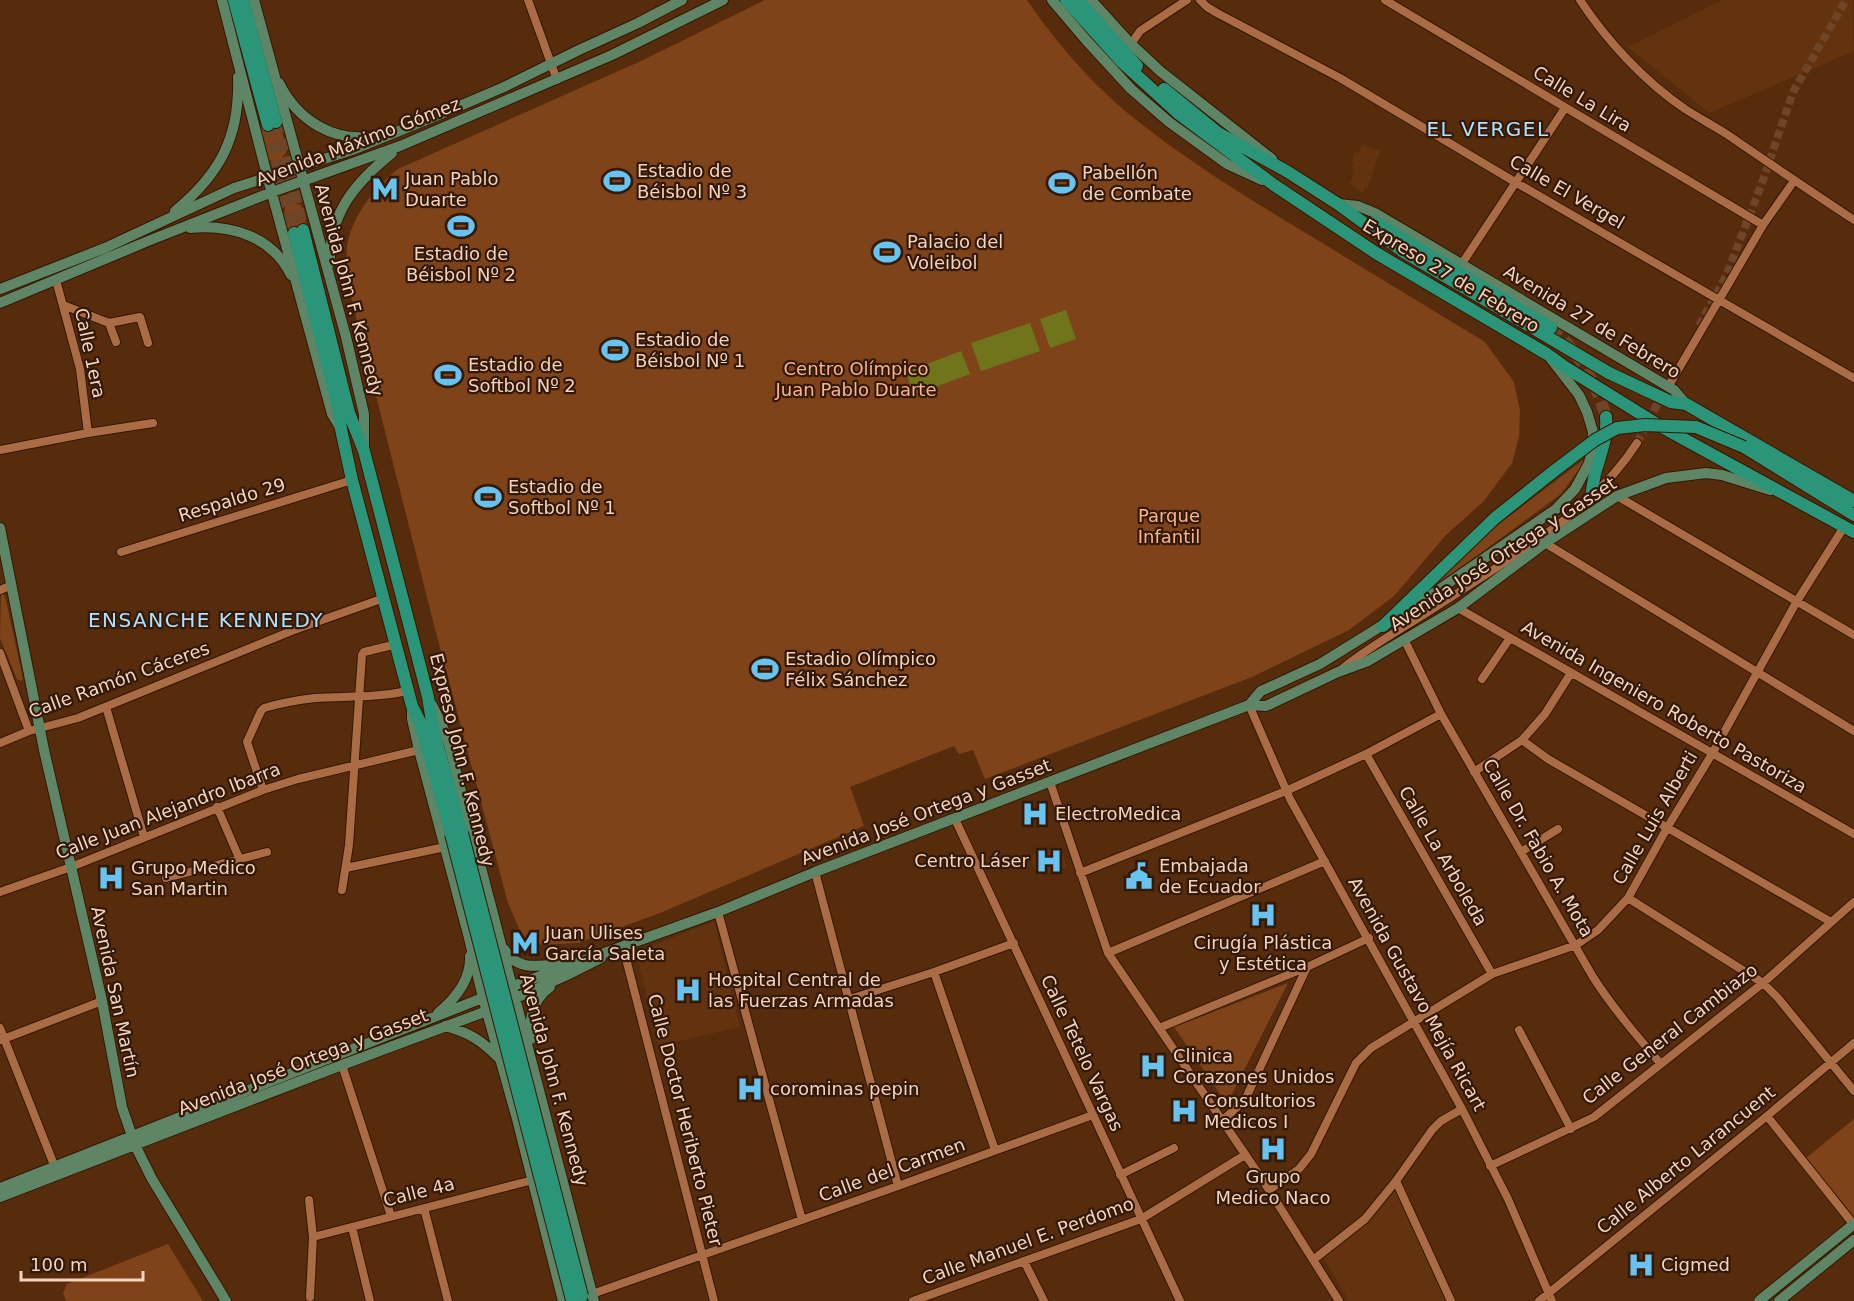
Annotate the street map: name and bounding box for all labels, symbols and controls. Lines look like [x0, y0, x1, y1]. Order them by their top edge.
street label: Calle La Lira [1529, 61, 1635, 136]
street label: Avenida Máximo Gómez [253, 93, 463, 190]
district label: EL VERGEL [1426, 117, 1550, 141]
street label: Calle El Vergel [1506, 150, 1628, 233]
place label: Estadio de Béisbol Nº 3 [637, 160, 747, 202]
place label: Pabellón de Combate [1082, 162, 1192, 204]
sports icon: Estadio de Béisbol Nº 3 [602, 166, 632, 196]
place label: Juan Pablo Duarte [404, 168, 498, 210]
sports icon: Pabellón de Combate [1047, 168, 1077, 198]
metro station icon: Juan Pablo Duarte [370, 174, 400, 204]
street label: Avenida John F. Kennedy [311, 181, 388, 399]
sports icon: Estadio de Béisbol Nº 2 [446, 211, 476, 241]
street label: Expreso 27 de Febrero [1359, 214, 1543, 337]
place label: Palacio del Voleibol [907, 231, 1003, 273]
sports icon: Palacio del Voleibol [872, 237, 902, 267]
place label: Estadio de Béisbol Nº 2 [406, 243, 516, 285]
street label: Avenida 27 de Febrero [1500, 260, 1684, 383]
street label: Calle 1era [71, 306, 110, 400]
place label: Estadio de Béisbol Nº 1 [635, 329, 745, 371]
sports icon: Estadio de Béisbol Nº 1 [600, 335, 630, 365]
place label: Estadio de Softbol Nº 2 [468, 354, 576, 396]
park label: Centro Olímpico Juan Pablo Duarte [775, 358, 936, 400]
sports icon: Estadio de Softbol Nº 2 [433, 360, 463, 390]
street label: Avenida José Ortega y Gasset [1385, 472, 1620, 635]
street label: Respaldo 29 [176, 473, 288, 526]
place label: Estadio de Softbol Nº 1 [508, 476, 616, 518]
sports icon: Estadio de Softbol Nº 1 [473, 482, 503, 512]
park label: Parque Infantil [1138, 505, 1200, 547]
district label: ENSANCHE KENNEDY [88, 608, 324, 632]
street label: Avenida Ingeniero Roberto Pastoriza [1518, 616, 1811, 797]
street label: Calle Ramón Cáceres [25, 637, 212, 722]
place label: Estadio Olímpico Félix Sánchez [785, 648, 936, 690]
street label: Expreso John F. Kennedy [426, 651, 499, 869]
sports icon: Estadio Olímpico Félix Sánchez [750, 654, 780, 684]
street label: Calle Luis Alberti [1608, 747, 1701, 888]
street label: Avenida José Ortega y Gasset [798, 754, 1054, 869]
street label: Calle Dr. Fabio A. Mota [1479, 755, 1598, 941]
street label: Calle Juan Alejandro lbarra [52, 758, 283, 863]
street label: Calle La Arboleda [1395, 782, 1492, 929]
hospital icon: ElectroMedica [1020, 799, 1050, 829]
place label: ElectroMedica [1055, 803, 1181, 824]
hospital icon: Centro Láser [1034, 846, 1064, 876]
place label: Centro Láser [914, 850, 1030, 871]
place label: Embajada de Ecuador [1159, 855, 1261, 897]
place label: Grupo Medico San Martin [131, 857, 256, 899]
public building icon: Embajada de Ecuador [1124, 861, 1154, 891]
hospital icon: Grupo Medico San Martin [96, 863, 126, 893]
street label: Avenida Gustavo Mejía Ricart [1344, 873, 1491, 1114]
hospital icon: Cirugía Plástica y Estética [1248, 900, 1278, 930]
street label: Avenida San Martín [87, 904, 144, 1079]
place label: Juan Ulises García Saleta [544, 922, 665, 964]
metro station icon: Juan Ulises García Saleta [510, 928, 540, 958]
place label: Cirugía Plástica y Estética [1194, 932, 1332, 974]
street label: Calle General Cambiazo [1578, 959, 1761, 1108]
place label: Hospital Central de las Fuerzas Armadas [708, 969, 894, 1011]
street label: Avenida John F. Kennedy [516, 971, 593, 1189]
street label: Calle Tetelo Vargas [1037, 971, 1128, 1134]
hospital icon: Hospital Central de las Fuerzas Armadas [673, 975, 703, 1005]
street label: Calle Doctor Heriberto Pieter [644, 992, 727, 1249]
street label: Avenida José Ortega y Gasset [175, 1004, 431, 1119]
place label: Clinica Corazones Unidos [1173, 1045, 1334, 1087]
hospital icon: Clinica Corazones Unidos [1138, 1051, 1168, 1081]
hospital icon: corominas pepin [735, 1074, 765, 1104]
place label: corominas pepin [770, 1078, 919, 1099]
street label: Calle Alberto Larancuent [1592, 1081, 1779, 1238]
place label: Consultorios Medicos I [1204, 1090, 1316, 1132]
hospital icon: Consultorios Medicos I [1169, 1096, 1199, 1126]
street label: Calle del Carmen [816, 1133, 968, 1206]
hospital icon: Grupo Medico Naco [1258, 1134, 1288, 1164]
place label: Grupo Medico Naco [1215, 1166, 1331, 1208]
street label: Calle 4a [381, 1173, 457, 1211]
street label: Calle Manuel E. Perdomo [919, 1192, 1137, 1289]
scale bar [21, 1244, 142, 1282]
hospital icon: Cigmed [1626, 1250, 1656, 1280]
text: 100 m [30, 1254, 88, 1275]
place label: Cigmed [1661, 1254, 1730, 1275]

